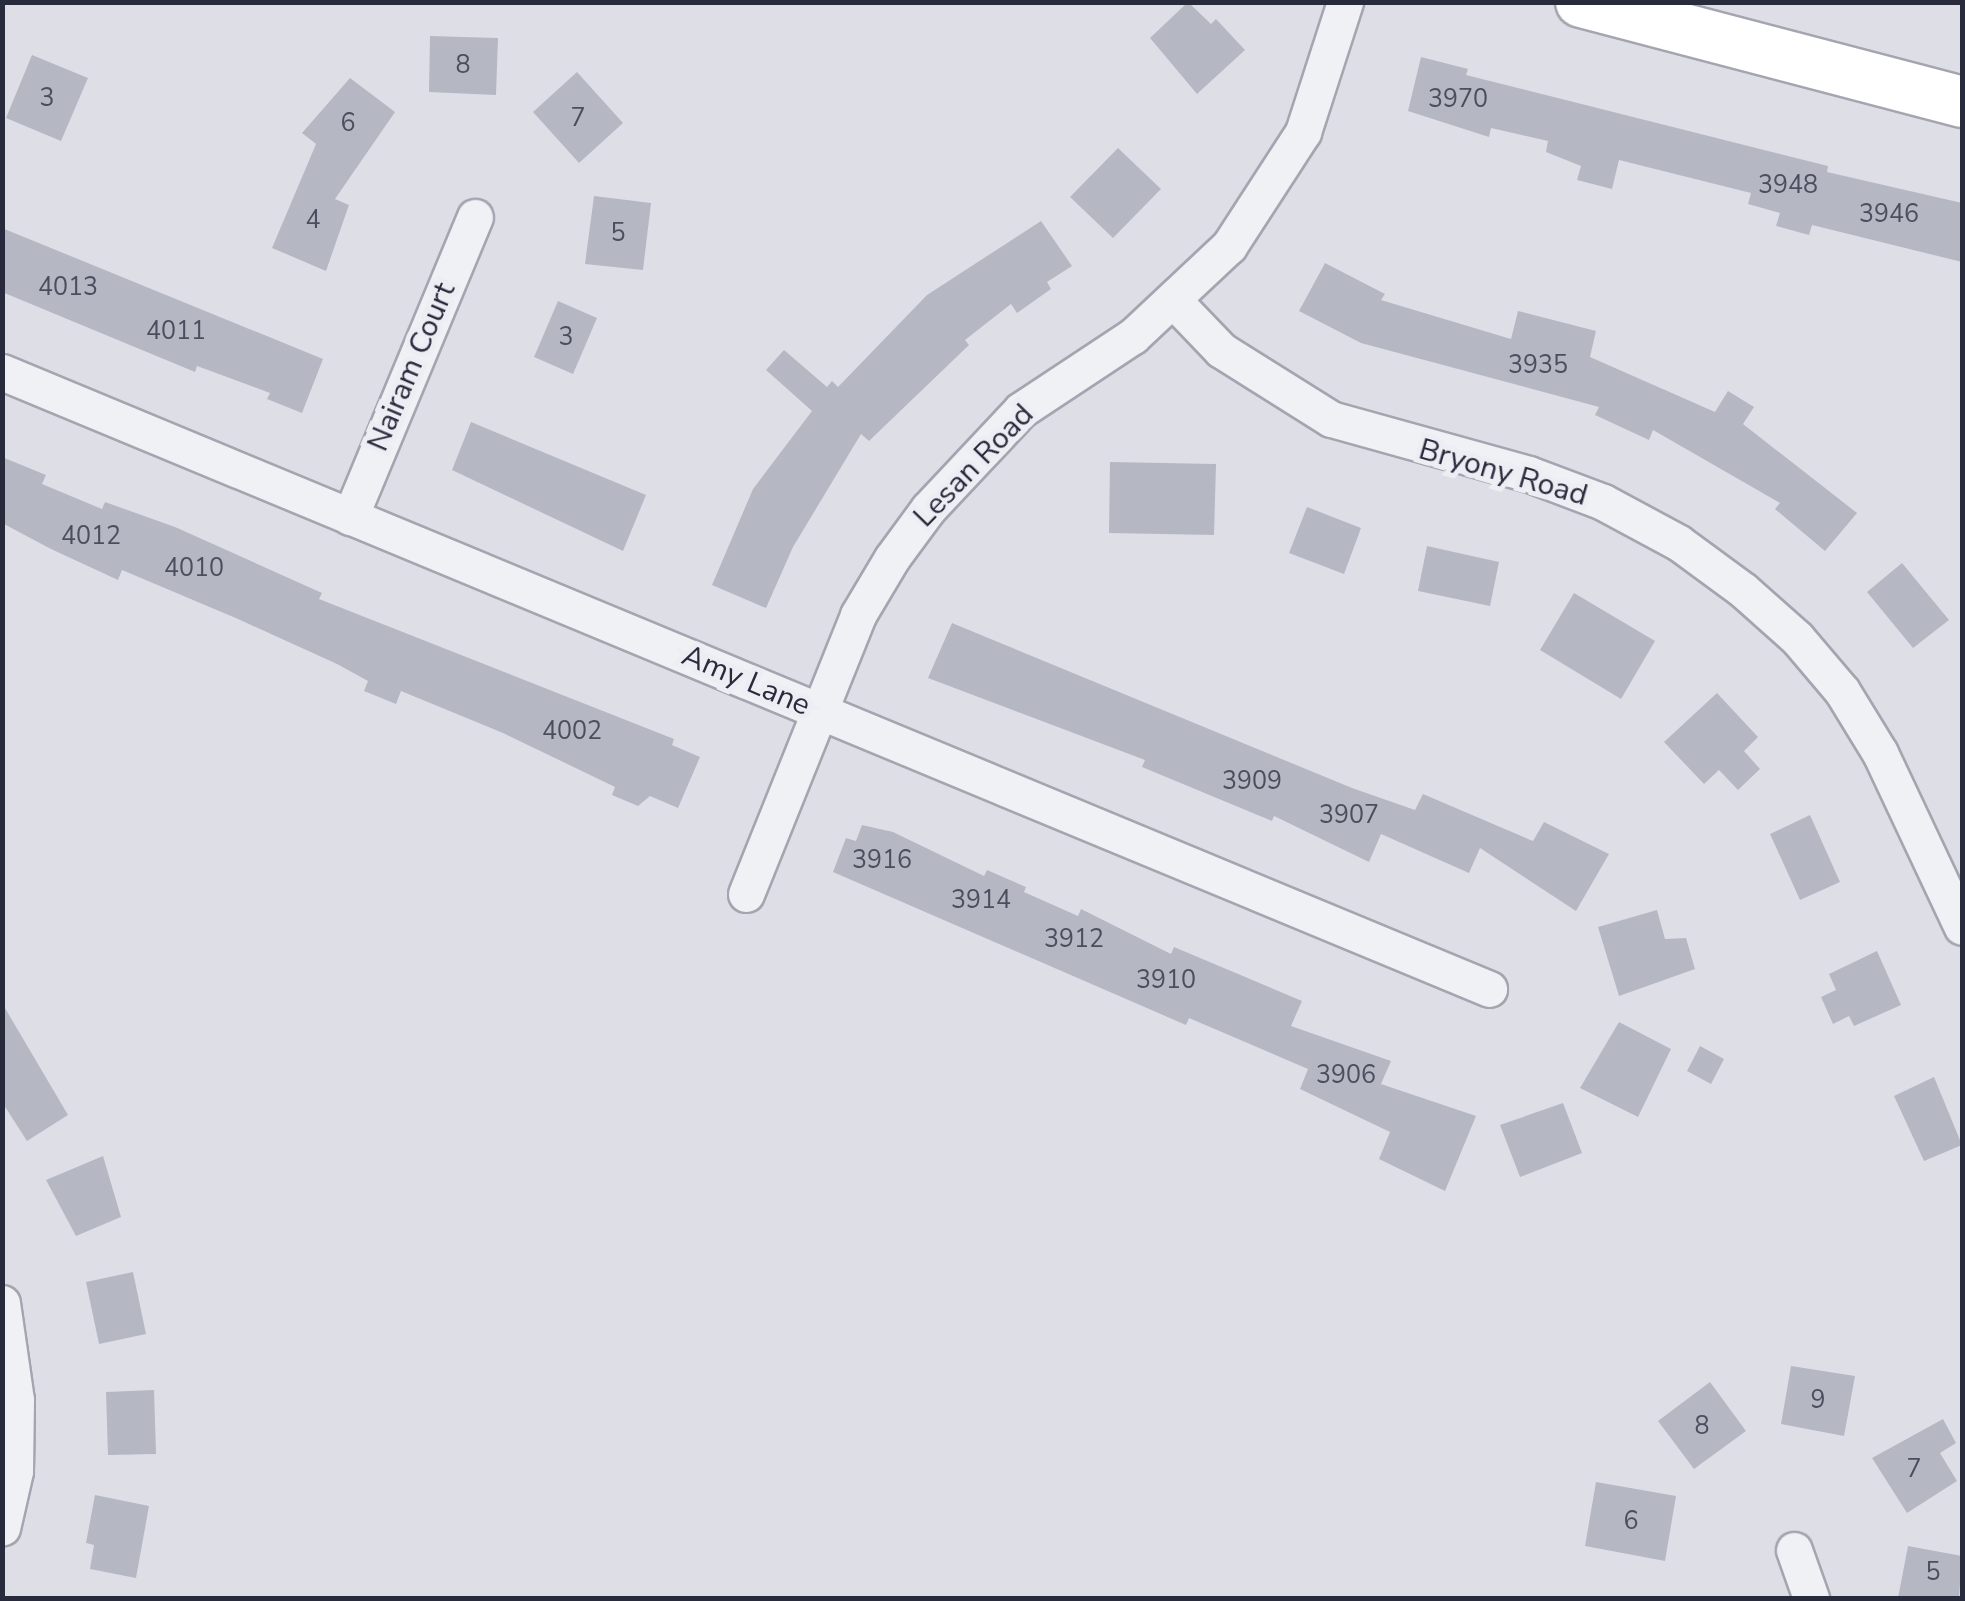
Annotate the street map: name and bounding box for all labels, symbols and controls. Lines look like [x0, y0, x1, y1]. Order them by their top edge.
house number: 8 [456, 50, 470, 80]
house number: 3 [40, 83, 54, 113]
house number: 3970 [1428, 84, 1488, 114]
house number: 7 [571, 103, 585, 133]
house number: 6 [341, 108, 355, 138]
house number: 3948 [1758, 170, 1818, 200]
house number: 3946 [1859, 199, 1919, 229]
house number: 4 [306, 205, 320, 235]
house number: 5 [611, 218, 625, 248]
house number: 4013 [38, 272, 98, 302]
street label: Nairam Court [360, 277, 464, 457]
house number: 4011 [146, 316, 206, 346]
house number: 3 [559, 322, 573, 352]
house number: 3935 [1508, 350, 1568, 380]
street label: Lesan Road [907, 397, 1041, 535]
street label: Bryony Road [1415, 432, 1591, 514]
house number: 4012 [61, 521, 121, 551]
house number: 4010 [164, 553, 224, 583]
street label: Amy Lane [677, 638, 815, 724]
house number: 4002 [542, 716, 602, 746]
house number: 3909 [1222, 766, 1282, 796]
house number: 3907 [1319, 800, 1379, 830]
house number: 3916 [852, 845, 912, 875]
house number: 3914 [951, 885, 1011, 915]
house number: 3912 [1044, 924, 1104, 954]
house number: 3910 [1136, 965, 1196, 995]
house number: 3906 [1316, 1060, 1376, 1090]
house number: 9 [1811, 1385, 1825, 1415]
house number: 8 [1695, 1411, 1709, 1441]
house number: 7 [1907, 1454, 1921, 1484]
house number: 6 [1624, 1506, 1638, 1536]
house number: 5 [1926, 1557, 1940, 1587]

